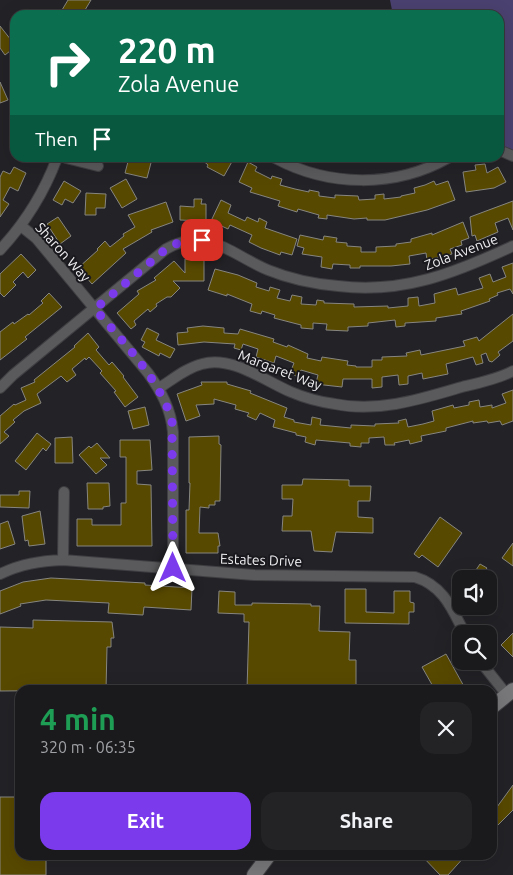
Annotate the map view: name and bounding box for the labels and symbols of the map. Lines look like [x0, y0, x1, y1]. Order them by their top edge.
street label: Sharon Way [32, 219, 94, 285]
pin [181, 219, 223, 261]
street label: Zola Avenue [422, 231, 500, 273]
street label: Margaret Way [236, 347, 324, 393]
position arrow [146, 541, 198, 593]
street label: Estates Drive [220, 551, 302, 569]

